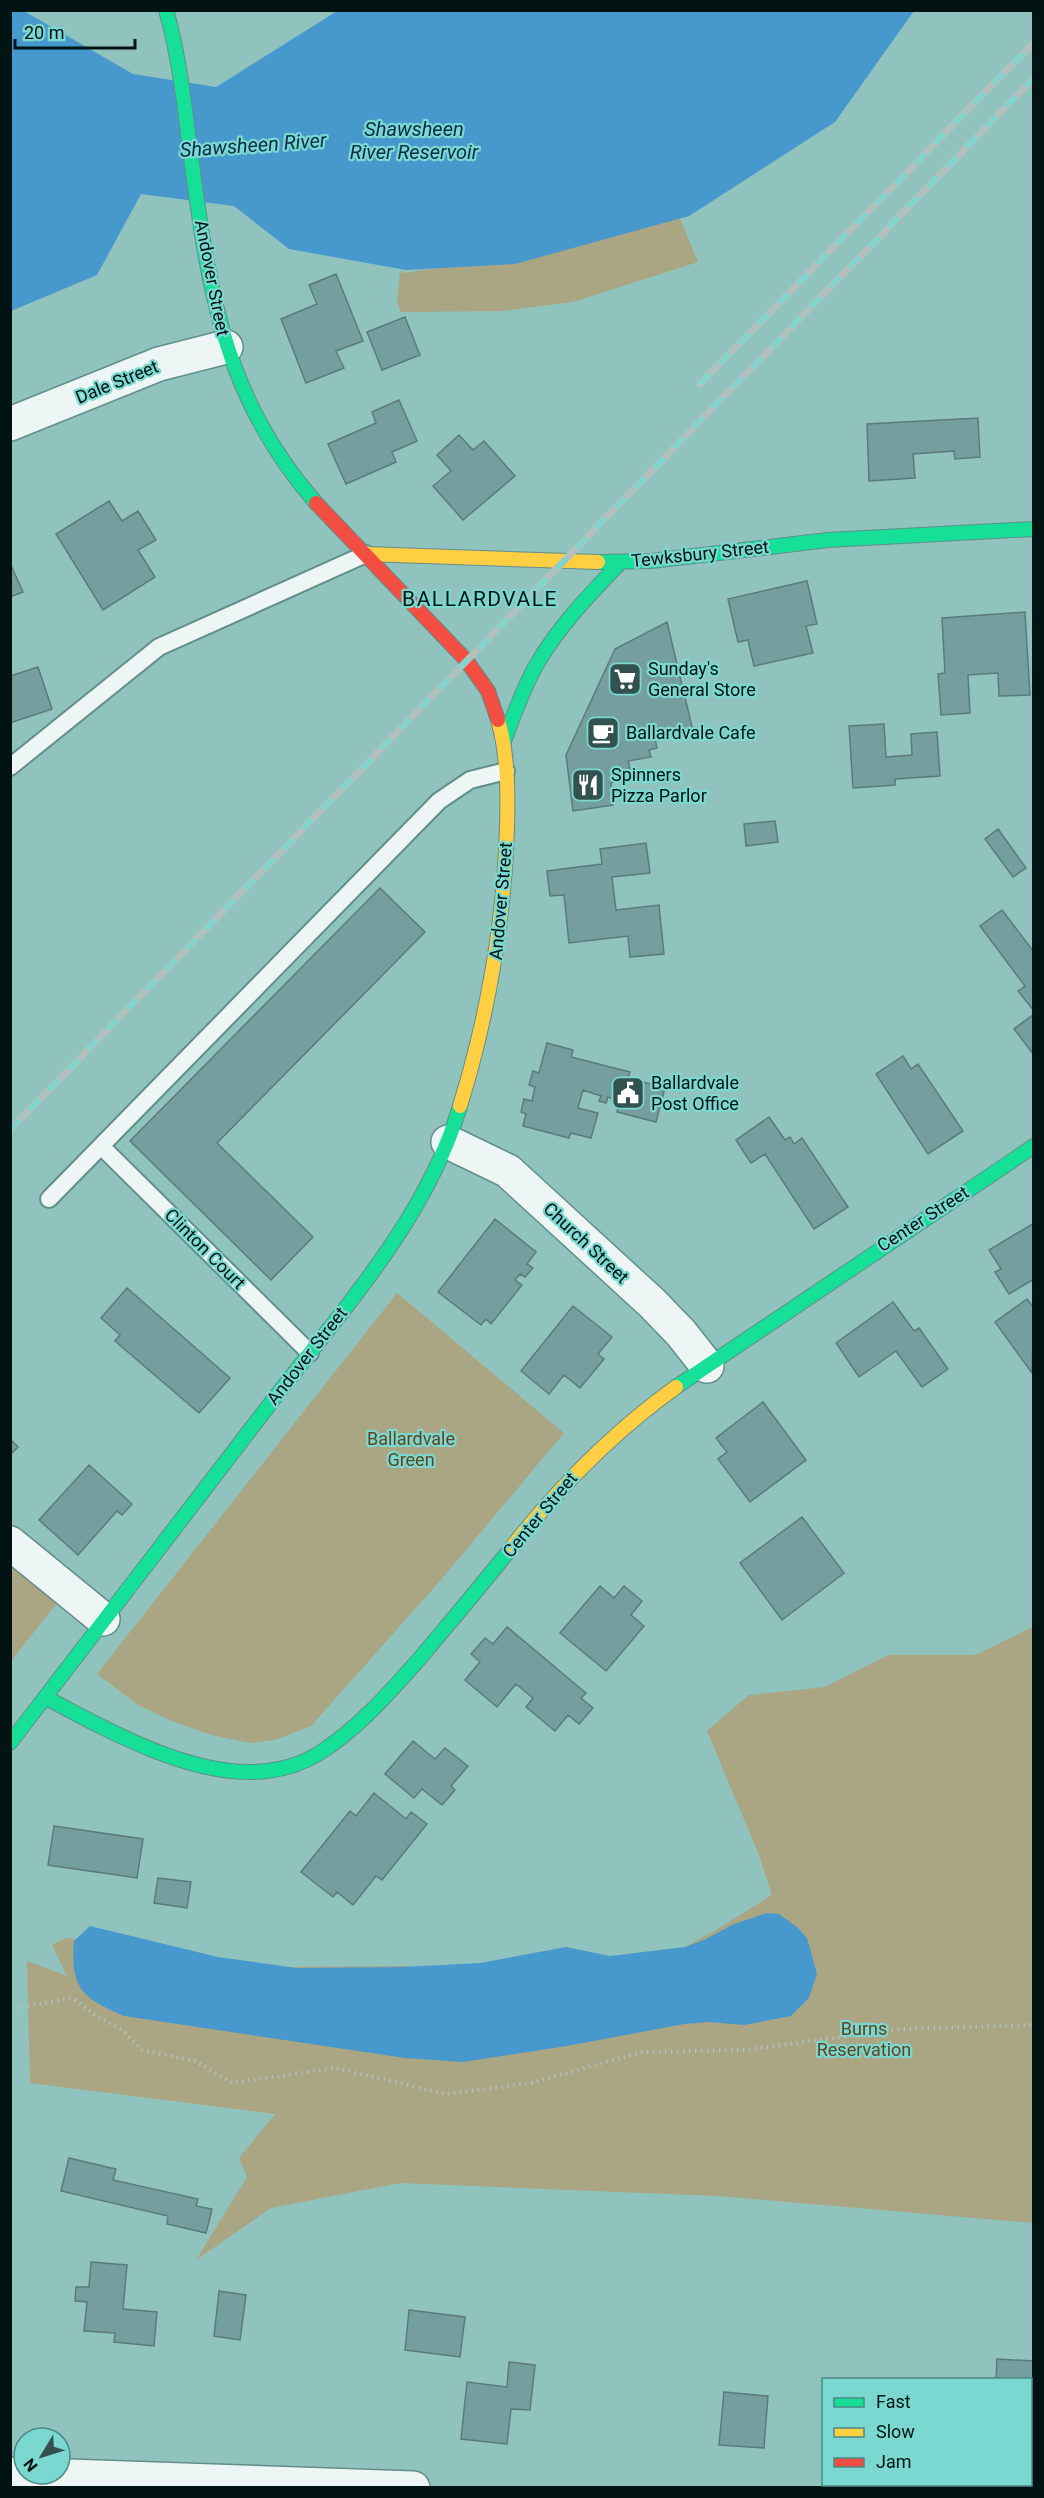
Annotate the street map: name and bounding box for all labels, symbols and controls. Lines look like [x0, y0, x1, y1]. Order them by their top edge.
scale bar [15, 12, 135, 50]
text: 20 m [24, 22, 64, 43]
water label: Shawsheen River Reservoir [350, 117, 480, 164]
water label: Shawsheen River [179, 128, 329, 162]
street label: Andover Street [191, 218, 234, 338]
street label: Dale Street [72, 355, 161, 408]
street label: Tewksbury Street [630, 536, 770, 571]
district label: BALLARDVALE [402, 587, 558, 611]
place label: Sunday's General Store [648, 658, 756, 700]
supermarket icon: Sunday's General Store [607, 661, 643, 697]
cafe icon: Ballardvale Cafe [585, 715, 621, 751]
place label: Ballardvale Cafe [626, 722, 756, 743]
place label: Spinners Pizza Parlor [611, 764, 707, 806]
restaurant icon: Spinners Pizza Parlor [570, 767, 606, 803]
street label: Andover Street [485, 841, 516, 961]
place label: Ballardvale Post Office [651, 1072, 739, 1114]
public building icon: Ballardvale Post Office [610, 1075, 646, 1111]
street label: Center Street [873, 1181, 972, 1256]
street label: Church Street [539, 1198, 633, 1287]
street label: Clinton Court [161, 1204, 250, 1293]
street label: Andover Street [262, 1303, 351, 1409]
park label: Ballardvale Green [367, 1428, 455, 1470]
street label: Center Street [498, 1468, 581, 1562]
park label: Burns Reservation [817, 2018, 911, 2060]
legend [822, 2378, 1032, 2486]
text: Fast [876, 2391, 911, 2412]
text: Slow [876, 2421, 915, 2442]
north arrow [12, 2426, 72, 2486]
text: Jam [876, 2451, 912, 2472]
text: N [20, 2455, 42, 2475]

